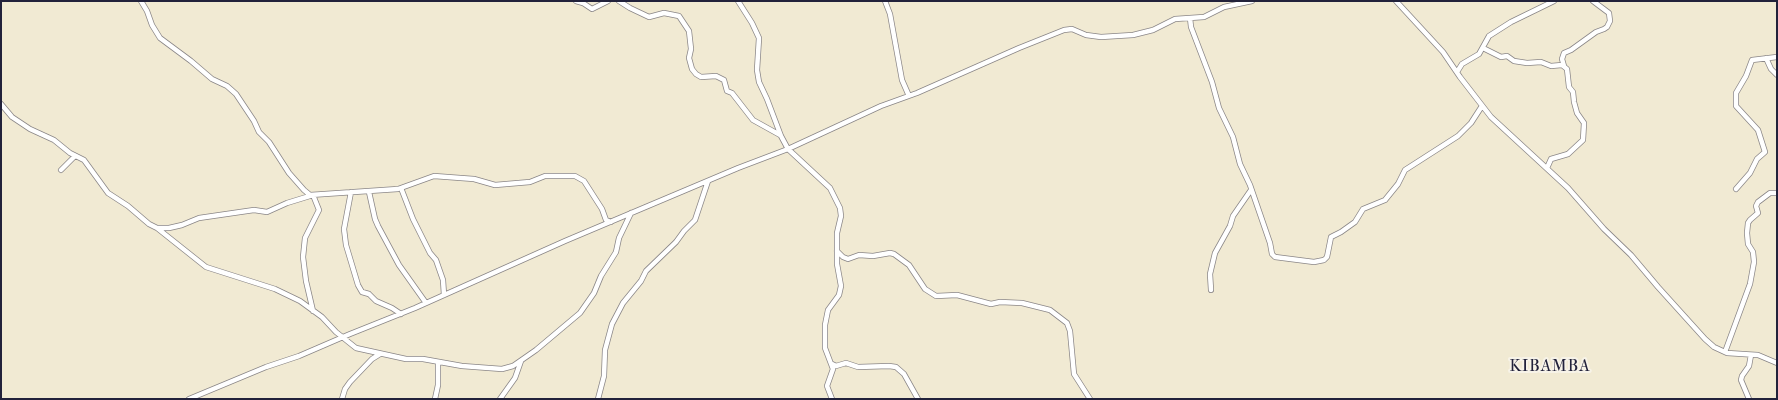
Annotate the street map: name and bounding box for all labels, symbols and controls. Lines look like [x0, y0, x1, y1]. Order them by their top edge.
district label: KIBAMBA [1509, 357, 1591, 377]

